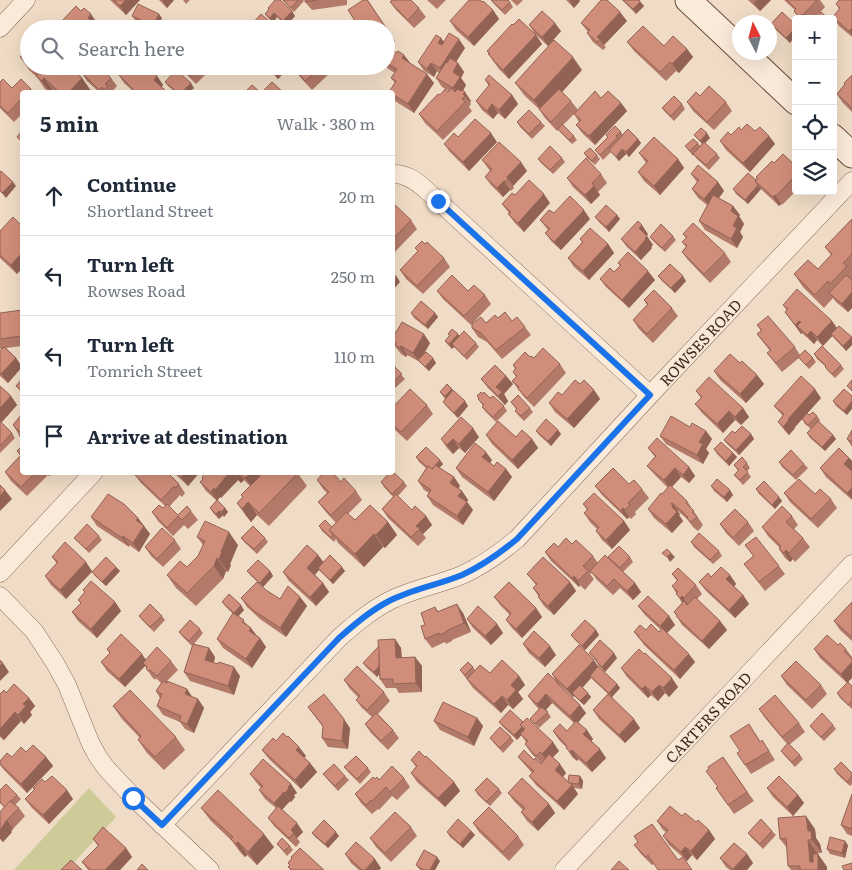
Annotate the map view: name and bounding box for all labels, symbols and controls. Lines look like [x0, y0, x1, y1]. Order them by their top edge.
north arrow [732, 15, 777, 60]
map controls [792, 15, 837, 195]
button: + [792, 15, 837, 60]
search box [20, 20, 395, 75]
icon: search [38, 34, 66, 62]
text: Search here [78, 34, 185, 62]
button: − [792, 60, 837, 105]
button: locate [792, 105, 837, 150]
text: 5 min [40, 107, 99, 138]
text: Walk · 380 m [277, 111, 375, 135]
button: layers [792, 150, 837, 195]
text: Continue [87, 170, 176, 198]
icon: ahead [40, 182, 68, 210]
text: 20 m [339, 184, 375, 208]
route end [427, 190, 450, 213]
text: Shortland Street [87, 198, 213, 222]
text: Turn left [87, 250, 174, 278]
icon: left [40, 262, 68, 290]
text: 250 m [331, 264, 375, 288]
text: Rowses Road [87, 278, 186, 302]
street label: ROWSES ROAD [654, 293, 746, 391]
text: Turn left [87, 330, 174, 358]
icon: left [40, 342, 68, 370]
text: 110 m [334, 344, 375, 368]
text: Tomrich Street [87, 358, 203, 382]
icon: arrive [40, 422, 68, 450]
text: Arrive at destination [87, 422, 288, 450]
street label: CARTERS ROAD [659, 666, 757, 768]
route start [122, 787, 145, 810]

